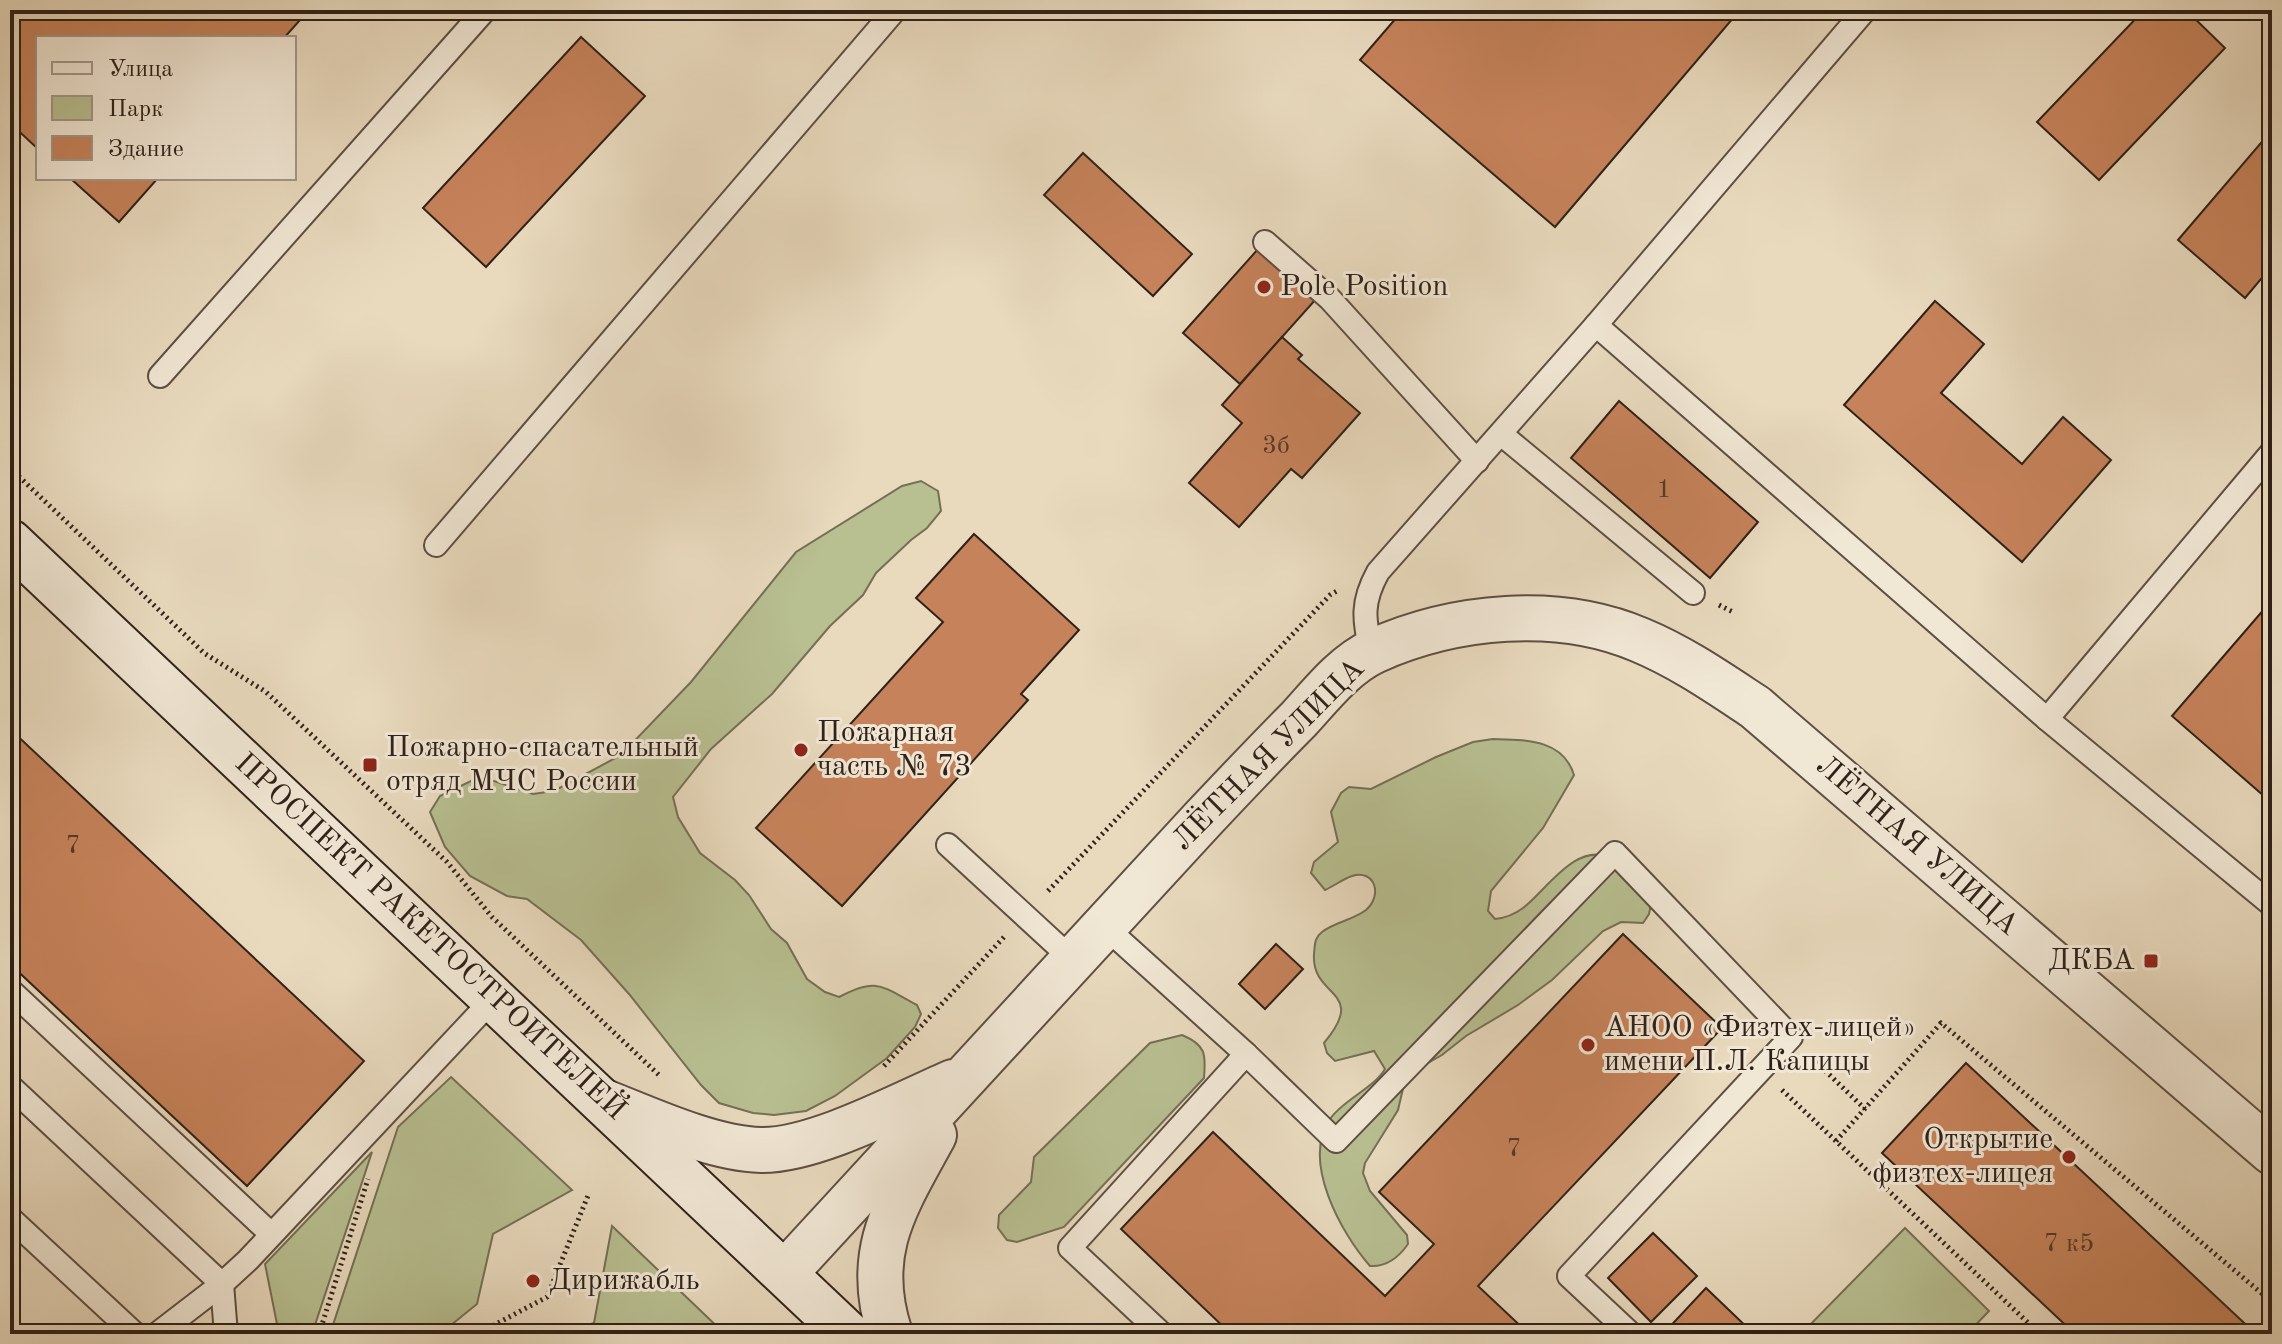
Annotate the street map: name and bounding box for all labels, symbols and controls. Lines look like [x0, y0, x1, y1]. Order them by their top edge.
legend [36, 36, 296, 180]
text: Улица [108, 58, 173, 82]
text: Парк [108, 98, 163, 122]
text: Здание [108, 138, 184, 162]
place label: Pole Position [1280, 272, 1449, 302]
marker: Pole Position [1255, 278, 1273, 296]
house number: 3б [1262, 433, 1290, 459]
house number: 1 [1656, 477, 1672, 503]
street label: ЛЁТНАЯ УЛИЦА [1165, 651, 1370, 856]
place label: Пожарная часть № 73 [817, 718, 972, 782]
place label: Пожарно-спасательный отряд МЧС России [386, 733, 699, 797]
marker: Пожарная часть № 73 [792, 741, 810, 759]
street label: ПРОСПЕКТ РАКЕТОСТРОИТЕЛЕЙ [229, 743, 635, 1126]
street label: ЛЁТНАЯ УЛИЦА [1810, 747, 2026, 942]
marker: Пожарно-спасательный отряд МЧС России [361, 756, 379, 774]
house number: 7 [65, 833, 81, 859]
place label: ДКБА [2048, 946, 2135, 976]
marker: ДКБА [2142, 952, 2160, 970]
place label: АНОО «Физтех-лицей» имени П.Л. Капицы [1604, 1013, 1916, 1077]
marker: АНОО «Физтех-лицей» имени П.Л. Капицы [1579, 1036, 1597, 1054]
place label: Открытие физтех-лицея [1872, 1125, 2053, 1189]
house number: 7 [1506, 1136, 1522, 1162]
marker: Открытие физтех-лицея [2060, 1148, 2078, 1166]
house number: 7 к5 [2044, 1231, 2094, 1257]
place label: Дирижабль [549, 1266, 699, 1296]
marker: Дирижабль [524, 1272, 542, 1290]

